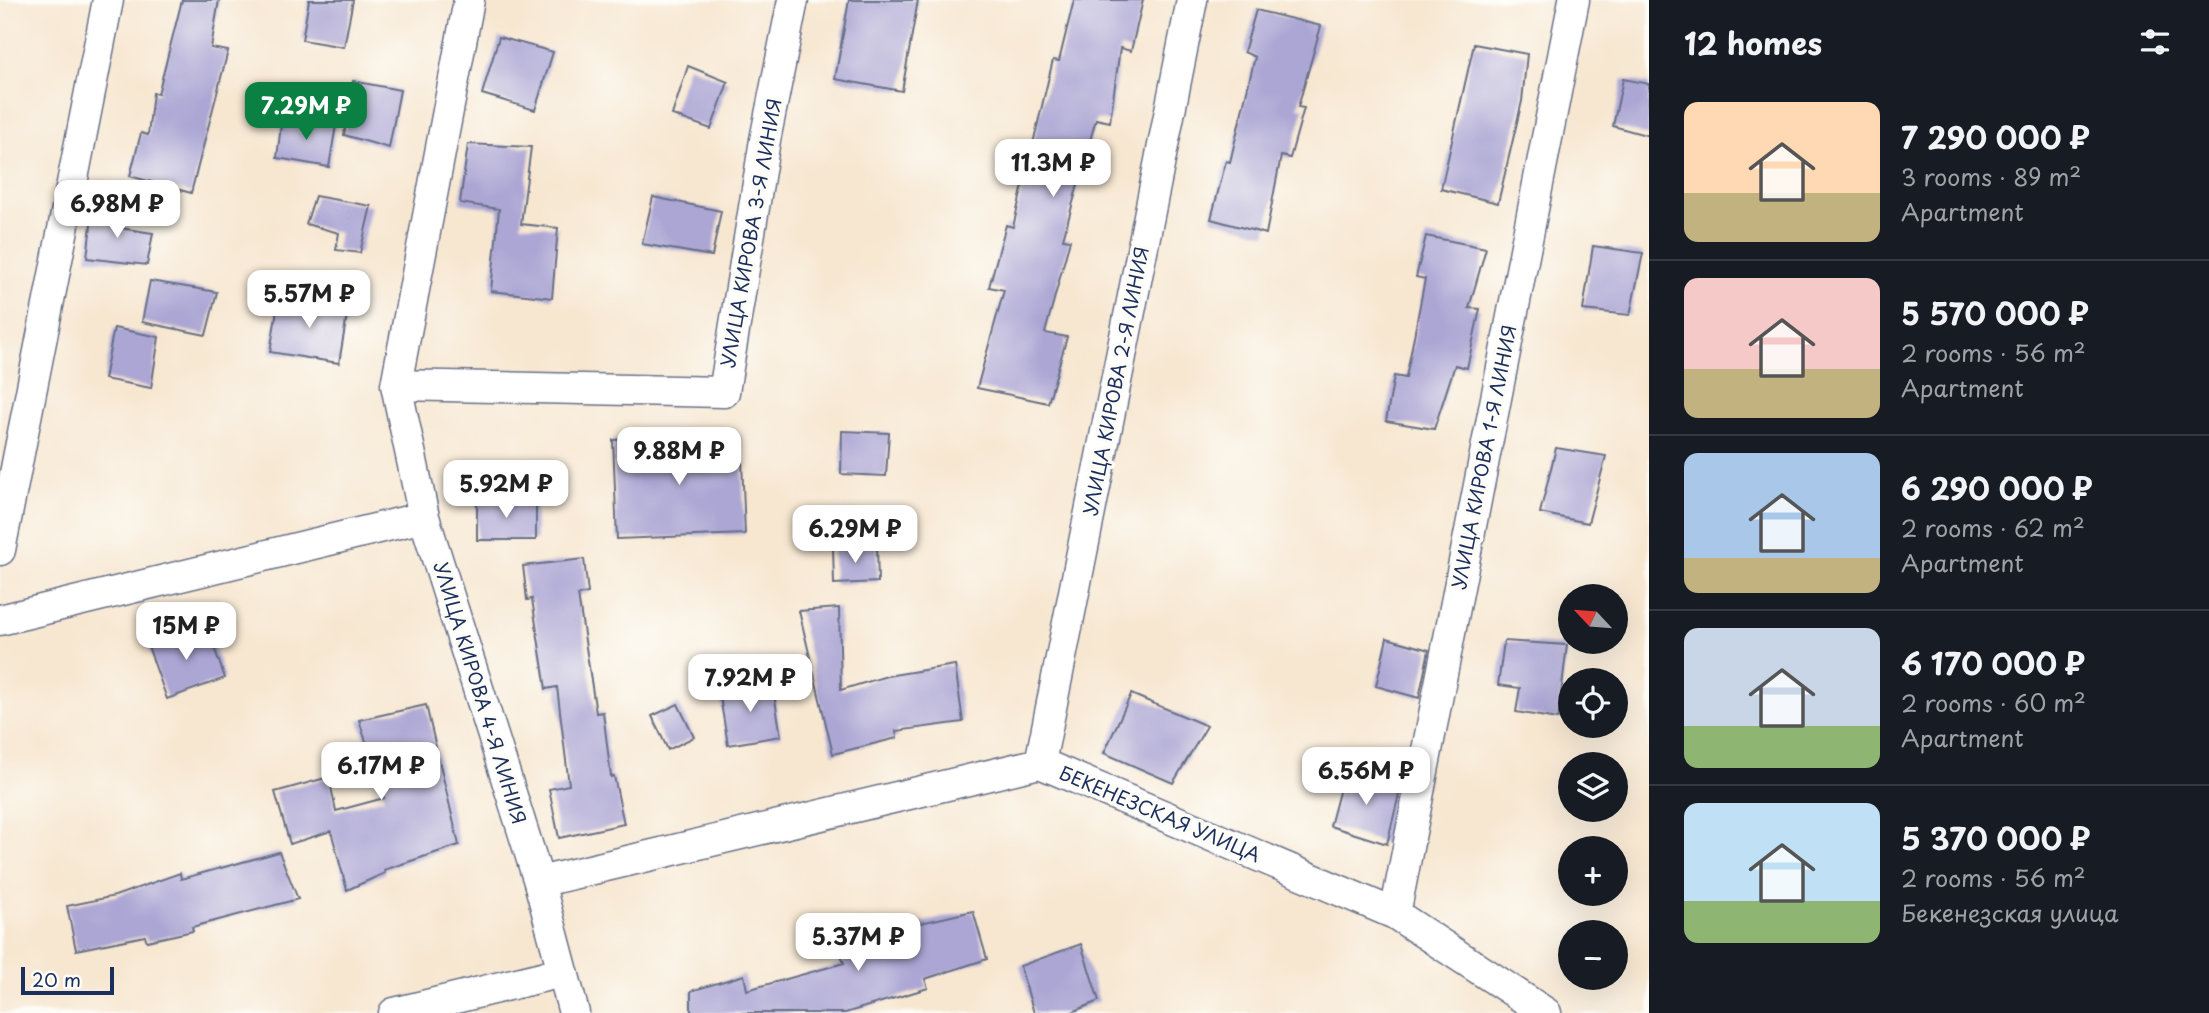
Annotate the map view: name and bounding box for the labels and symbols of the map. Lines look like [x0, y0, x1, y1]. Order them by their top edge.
pin: 7.29M ₽ [241, 82, 371, 142]
street label: УЛИЦА КИРОВА 3-Я ЛИНИЯ [713, 96, 787, 370]
pin: 11.3M ₽ [988, 140, 1118, 199]
pin: 6.98M ₽ [52, 180, 182, 240]
street label: УЛИЦА КИРОВА 2-Я ЛИНИЯ [1075, 244, 1155, 518]
pin: 5.57M ₽ [244, 270, 374, 330]
street label: УЛИЦА КИРОВА 1-Я ЛИНИЯ [1444, 322, 1522, 591]
pin: 9.88M ₽ [614, 428, 744, 487]
pin: 5.92M ₽ [441, 461, 571, 520]
pin: 6.29M ₽ [790, 505, 920, 565]
street label: УЛИЦА КИРОВА 4-Я ЛИНИЯ [428, 558, 534, 827]
north arrow [1558, 584, 1628, 654]
pin: 15M ₽ [137, 602, 235, 662]
pin: 7.92M ₽ [685, 654, 815, 714]
pin: 6.17M ₽ [316, 742, 446, 802]
pin: 6.56M ₽ [1301, 748, 1431, 807]
street label: БЕКЕНЕЗСКАЯ УЛИЦА [1055, 758, 1265, 868]
pin: 5.37M ₽ [793, 914, 923, 973]
scale bar [21, 964, 114, 996]

